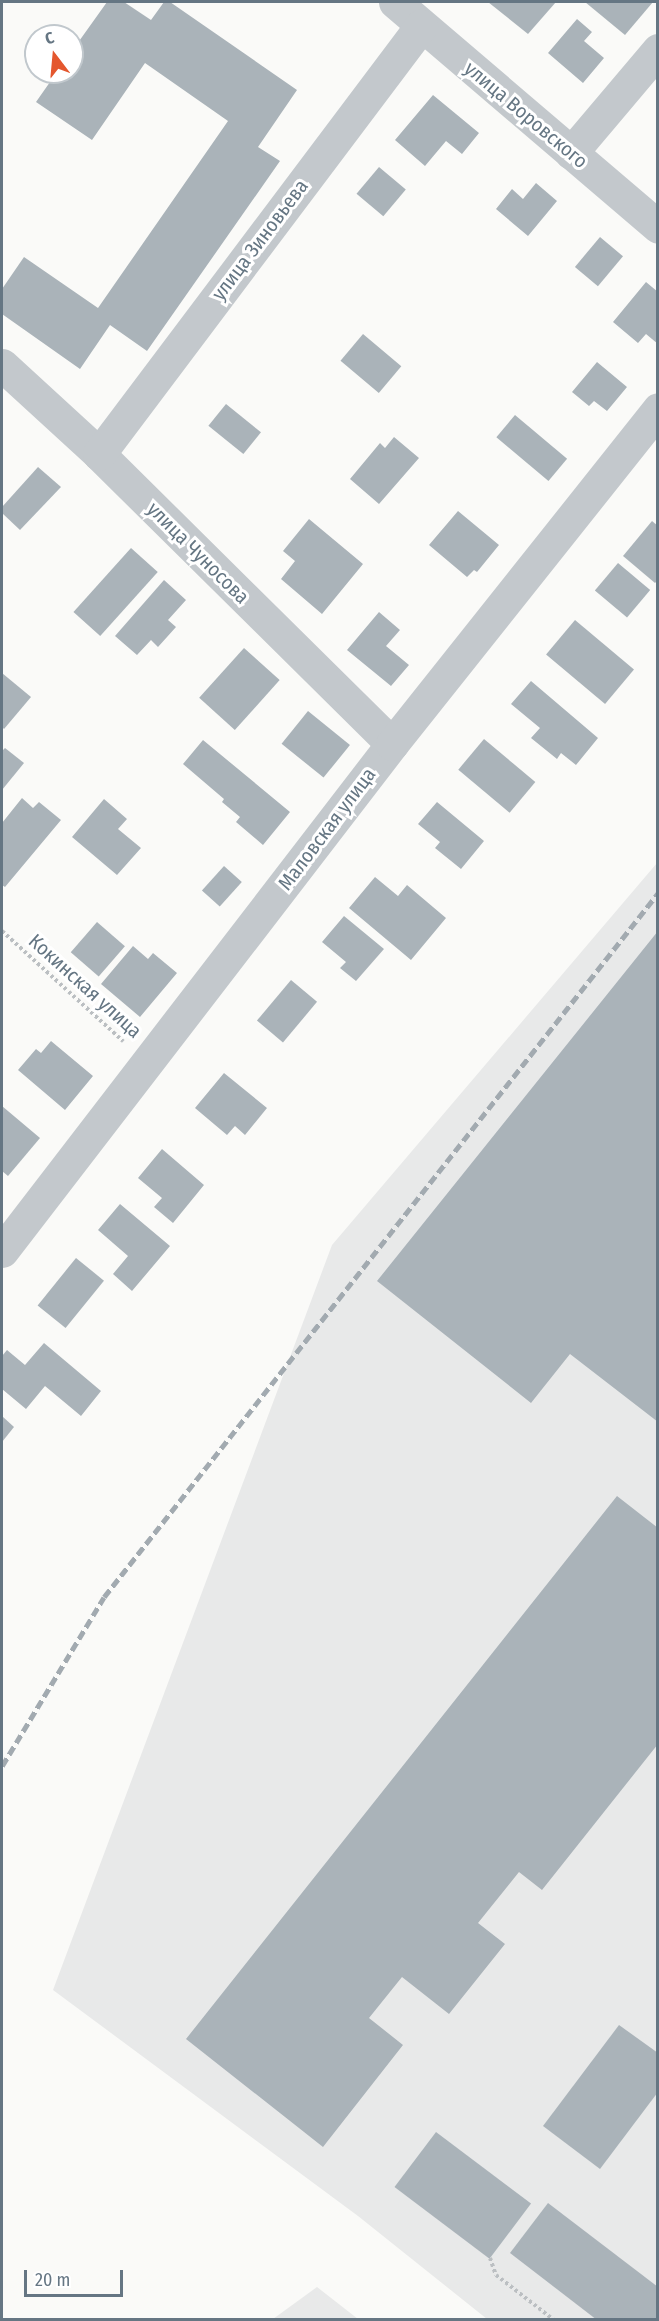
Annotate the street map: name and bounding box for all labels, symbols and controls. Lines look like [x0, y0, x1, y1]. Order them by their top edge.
north arrow [24, 24, 84, 84]
text: С [43, 28, 56, 48]
street label: улица Воровского [460, 56, 592, 174]
street label: улица Зиновьева [207, 175, 313, 305]
street label: улица Чуносова [142, 497, 254, 609]
street label: Маловская улица [273, 763, 381, 895]
street label: Кокинская улица [24, 929, 146, 1043]
scale bar [27, 2258, 126, 2296]
text: 20 m [35, 2269, 70, 2291]

